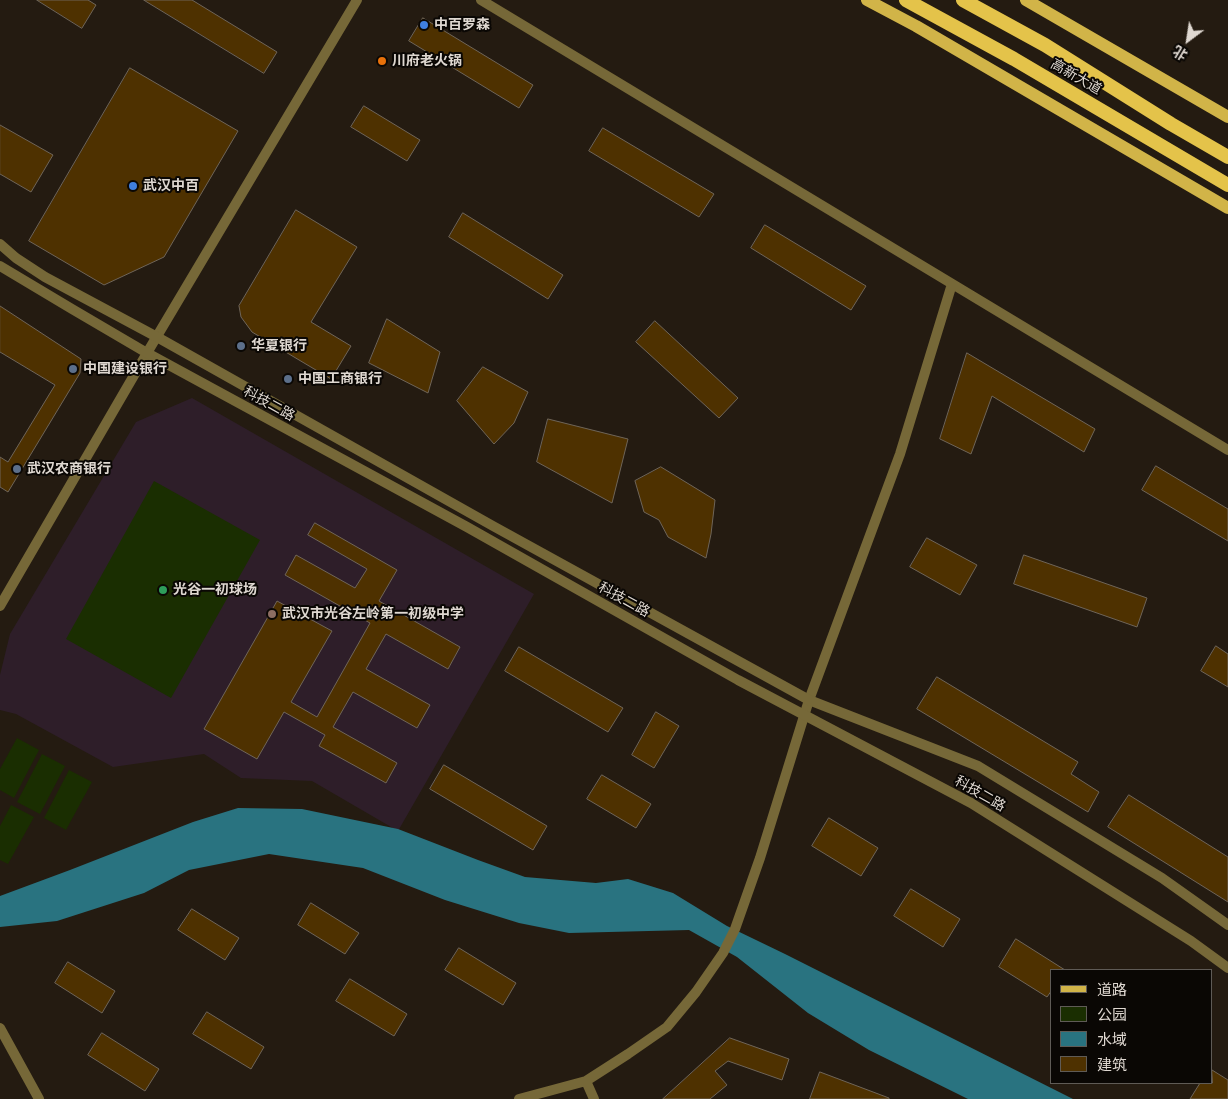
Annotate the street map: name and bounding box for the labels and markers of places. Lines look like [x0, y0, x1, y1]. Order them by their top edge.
place label: 中百罗森 [434, 17, 490, 33]
marker: 中百罗森 [418, 19, 430, 31]
place label: 川府老火锅 [392, 53, 462, 69]
marker: 川府老火锅 [376, 55, 388, 67]
place label: 武汉中百 [143, 178, 199, 194]
marker: 武汉中百 [127, 180, 139, 192]
place label: 华夏银行 [251, 338, 307, 354]
marker: 华夏银行 [235, 340, 247, 352]
place label: 中国建设银行 [83, 361, 167, 377]
marker: 中国建设银行 [67, 363, 79, 375]
place label: 中国工商银行 [298, 371, 382, 387]
marker: 中国工商银行 [282, 373, 294, 385]
place label: 武汉农商银行 [27, 461, 111, 477]
marker: 武汉农商银行 [11, 463, 23, 475]
place label: 光谷一初球场 [173, 582, 257, 598]
marker: 光谷一初球场 [157, 584, 169, 596]
place label: 武汉市光谷左岭第一初级中学 [282, 606, 464, 622]
marker: 武汉市光谷左岭第一初级中学 [266, 608, 278, 620]

